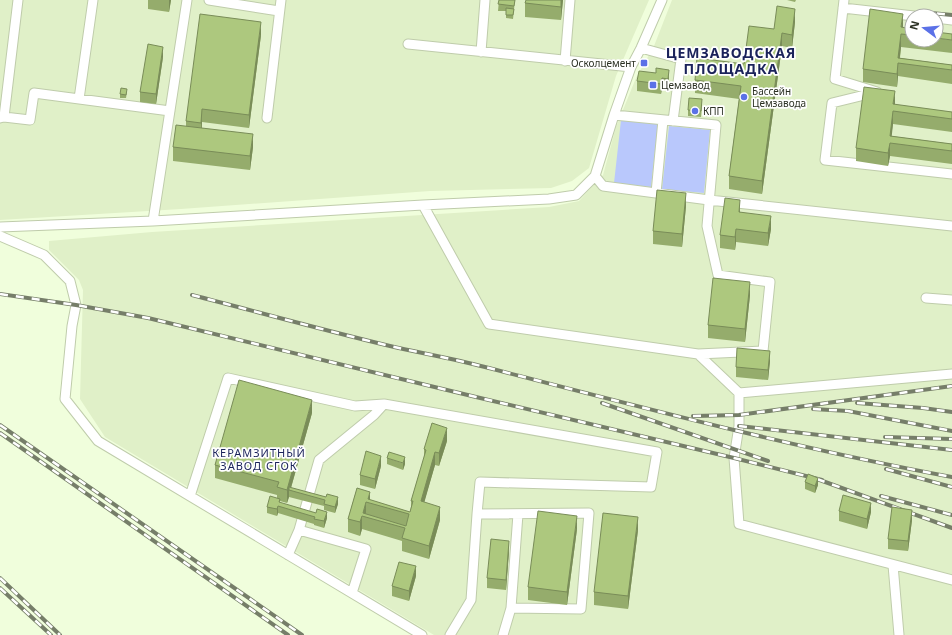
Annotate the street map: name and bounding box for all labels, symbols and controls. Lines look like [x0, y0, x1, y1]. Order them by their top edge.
north arrow [904, 8, 944, 48]
text: N [905, 19, 922, 31]
district label: ЦЕМЗАВОДСКАЯ ПЛОЩАДКА [666, 43, 796, 78]
place label: Осколцемент [571, 56, 636, 70]
marker: Осколцемент [639, 58, 649, 68]
place label: Цемзавод [661, 78, 710, 92]
marker: Цемзавод [648, 80, 658, 90]
place label: Бассейн Цемзавода [752, 84, 806, 110]
marker: Бассейн Цемзавода [739, 92, 749, 102]
place label: КПП [703, 104, 724, 118]
marker: КПП [690, 106, 700, 116]
district label: КЕРАМЗИТНЫЙ ЗАВОД СГОК [212, 445, 306, 473]

